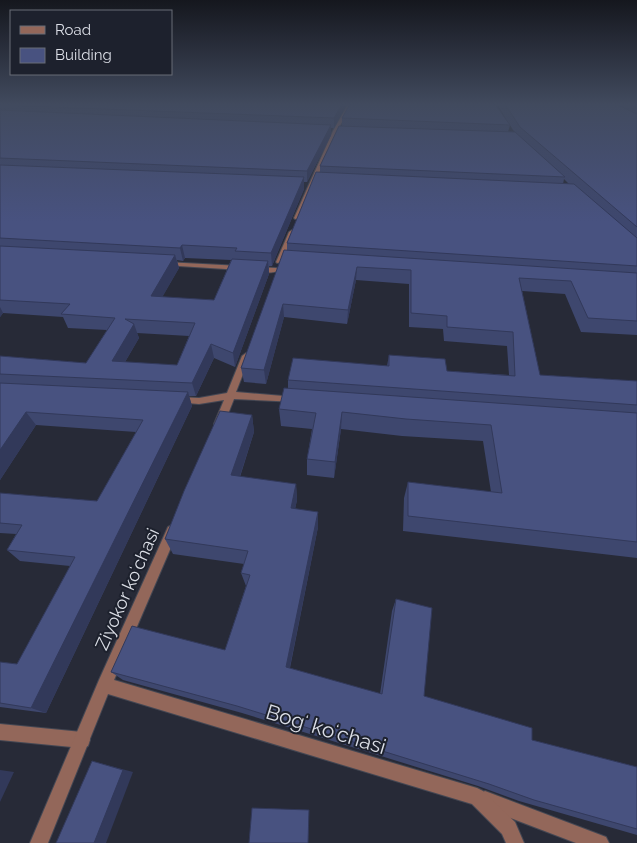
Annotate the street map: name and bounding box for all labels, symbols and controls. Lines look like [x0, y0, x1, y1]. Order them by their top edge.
legend [10, 10, 172, 75]
text: Road [55, 21, 91, 39]
text: Building [55, 46, 112, 64]
street label: Ziyokor koʻchasi [91, 525, 163, 653]
street label: Bogʻ koʻchasi [263, 699, 389, 759]

